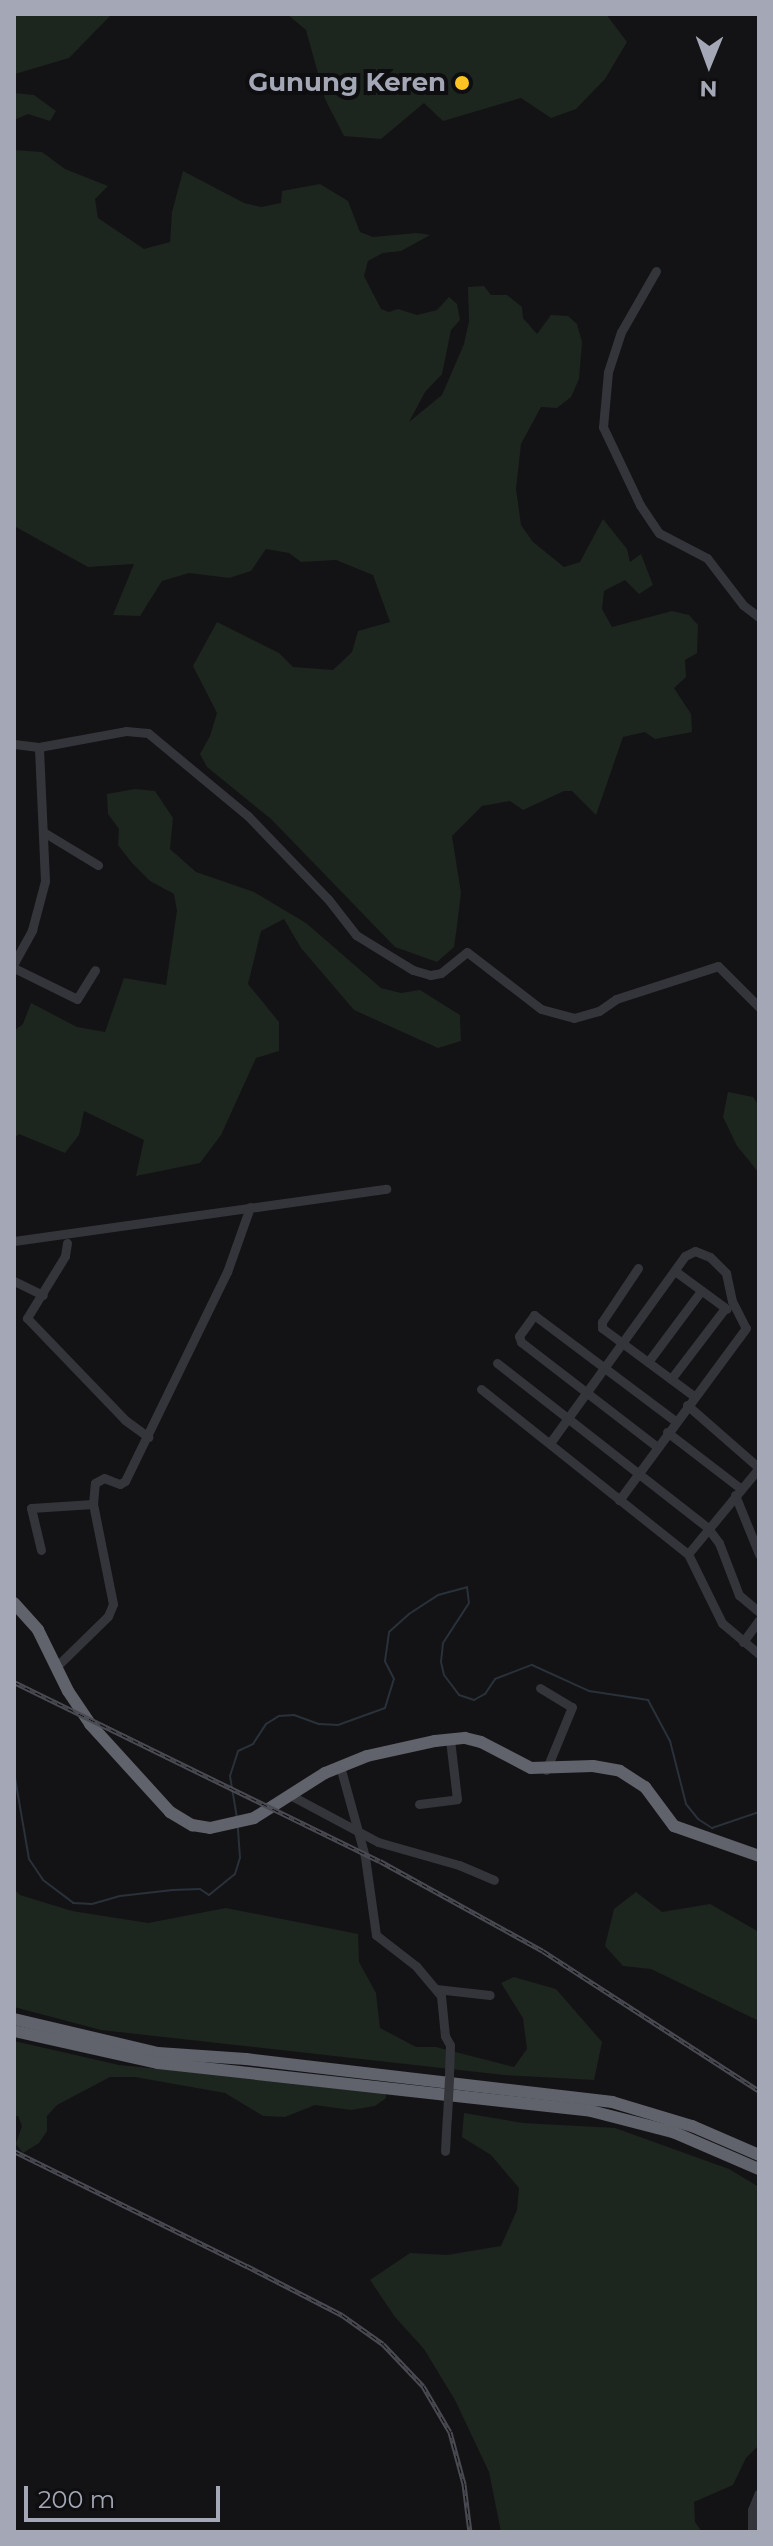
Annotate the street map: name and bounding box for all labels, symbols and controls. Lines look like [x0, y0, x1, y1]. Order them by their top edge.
north arrow [669, 24, 749, 104]
place label: Gunung Keren [248, 67, 446, 99]
marker: Gunung Keren [453, 74, 471, 92]
text: N [699, 75, 718, 102]
scale bar [28, 2470, 224, 2520]
text: 200 m [38, 2485, 115, 2514]

